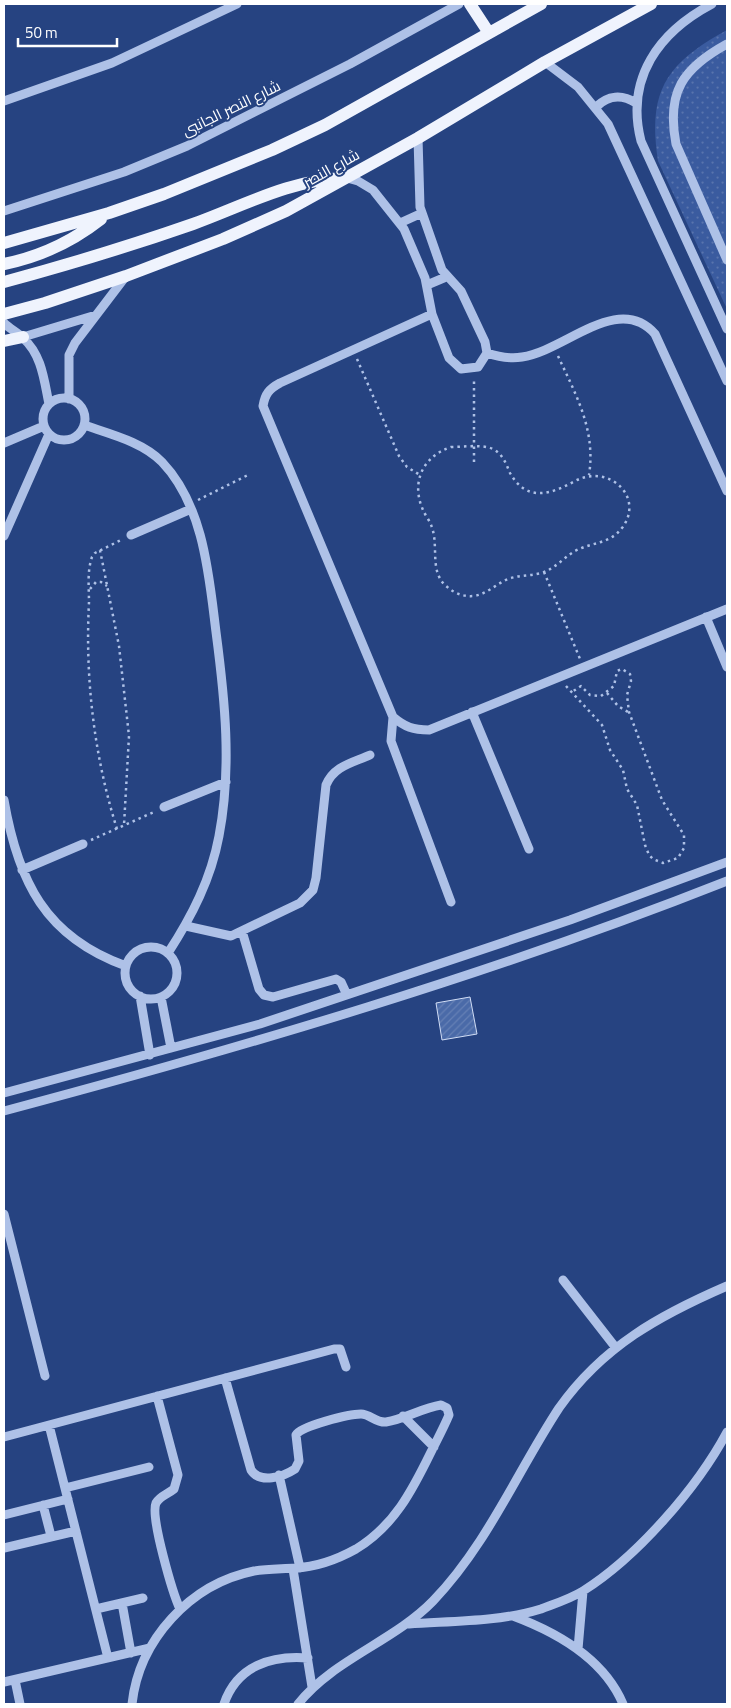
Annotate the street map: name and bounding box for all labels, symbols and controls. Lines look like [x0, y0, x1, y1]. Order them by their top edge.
scale bar [18, 15, 116, 47]
text: 50 m [25, 21, 58, 44]
street label: شارع النصر الجانبى [178, 74, 284, 142]
street label: شارع النصر [298, 143, 364, 194]

